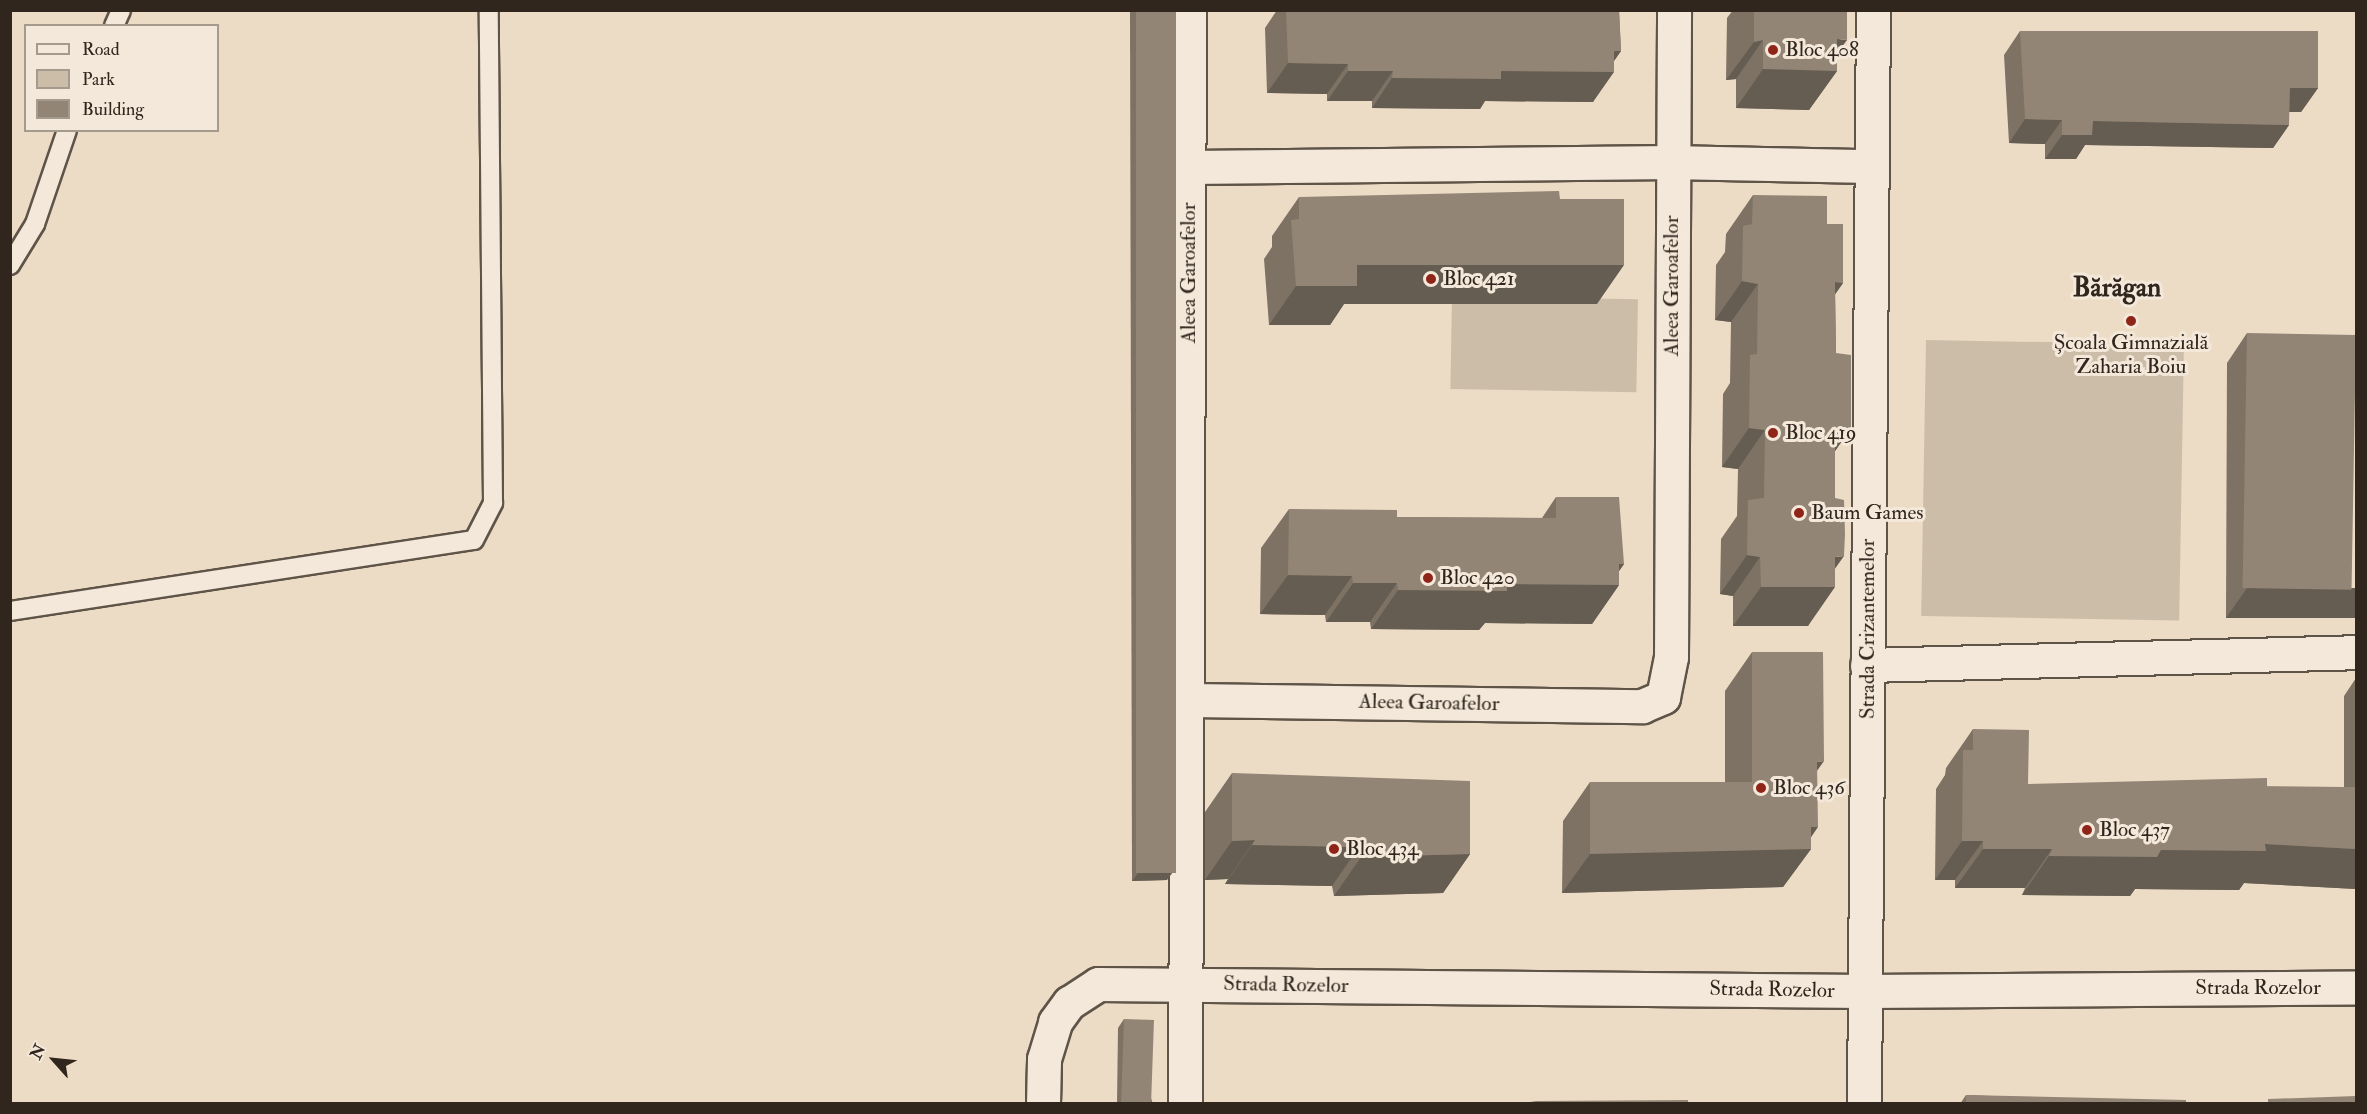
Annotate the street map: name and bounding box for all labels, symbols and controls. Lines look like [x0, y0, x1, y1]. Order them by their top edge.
legend [24, 24, 219, 132]
place label: Bloc 408 [1785, 37, 1859, 63]
text: Road [82, 38, 120, 61]
marker: Bloc 408 [1766, 43, 1780, 57]
text: Park [82, 68, 115, 91]
text: Building [82, 98, 144, 121]
street label: Aleea Garoafelor [1176, 203, 1202, 343]
street label: Aleea Garoafelor [1659, 216, 1685, 356]
place label: Bloc 421 [1443, 266, 1514, 292]
marker: Bloc 421 [1424, 272, 1438, 286]
district label: Bărăgan [2073, 272, 2161, 304]
marker: Școala Gimnazială Zaharia Boiu [2124, 314, 2138, 328]
place label: Școala Gimnazială Zaharia Boiu [2054, 330, 2208, 380]
place label: Bloc 419 [1785, 420, 1856, 446]
marker: Bloc 419 [1766, 426, 1780, 440]
place label: Baum Games [1811, 500, 1923, 526]
marker: Baum Games [1792, 506, 1806, 520]
street label: Strada Crizantemelor [1855, 539, 1881, 719]
place label: Bloc 420 [1440, 565, 1515, 591]
marker: Bloc 420 [1421, 571, 1435, 585]
street label: Aleea Garoafelor [1358, 689, 1500, 717]
place label: Bloc 436 [1773, 775, 1845, 801]
marker: Bloc 436 [1754, 781, 1768, 795]
place label: Bloc 437 [2099, 817, 2170, 843]
marker: Bloc 437 [2080, 823, 2094, 837]
place label: Bloc 434 [1346, 836, 1419, 862]
marker: Bloc 434 [1327, 842, 1341, 856]
street label: Strada Rozelor [1223, 971, 1349, 999]
street label: Strada Rozelor [2195, 975, 2321, 1001]
street label: Strada Rozelor [1709, 976, 1835, 1004]
north arrow [24, 1030, 84, 1090]
text: N [26, 1041, 50, 1063]

